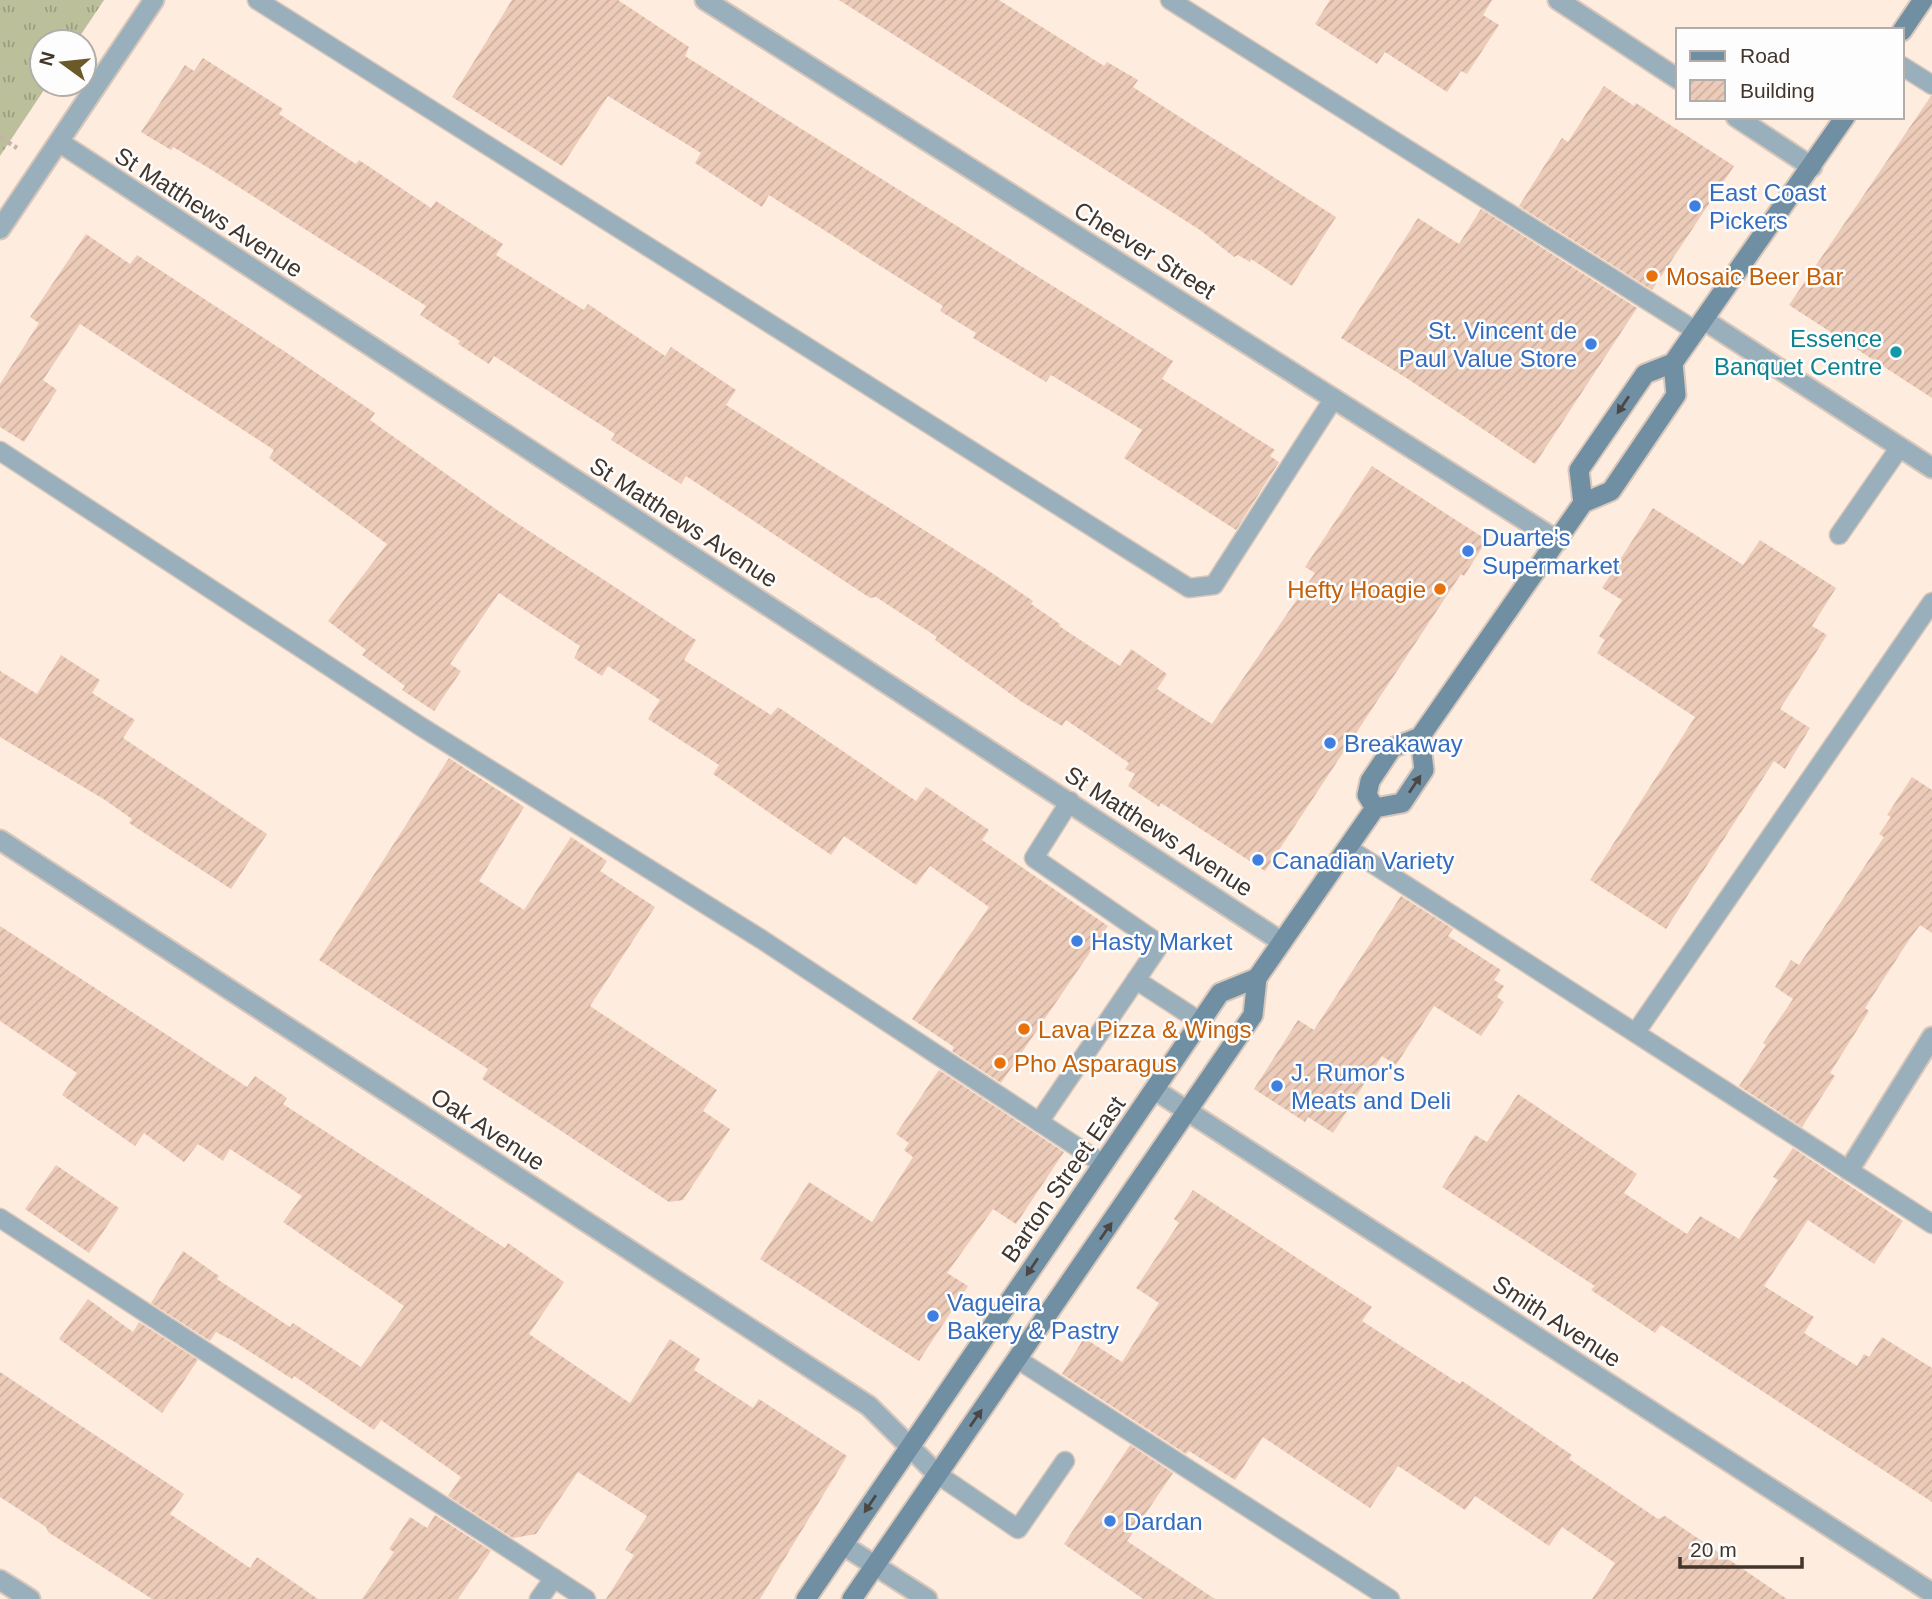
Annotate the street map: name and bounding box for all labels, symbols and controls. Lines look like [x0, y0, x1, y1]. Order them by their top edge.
north arrow [28, 28, 98, 98]
legend [1676, 28, 1904, 119]
text: Road [1740, 44, 1790, 67]
text: N [35, 49, 59, 68]
text: Building [1740, 79, 1815, 102]
street label: St Matthews Avenue [110, 141, 308, 283]
place label: East Coast Pickers [1709, 179, 1827, 234]
street label: Cheever Street [1069, 196, 1221, 304]
marker: East Coast Pickers [1687, 198, 1703, 214]
place label: Mosaic Beer Bar [1666, 263, 1843, 290]
marker: Mosaic Beer Bar [1644, 268, 1660, 284]
place label: St. Vincent de Paul Value Store [1399, 317, 1577, 372]
place label: Essence Banquet Centre [1714, 325, 1882, 380]
marker: St. Vincent de Paul Value Store [1583, 336, 1599, 352]
marker: Essence Banquet Centre [1888, 344, 1904, 360]
one-way arrow [1617, 395, 1630, 415]
street label: St Matthews Avenue [585, 451, 783, 593]
place label: Duarte's Supermarket [1482, 524, 1620, 579]
marker: Duarte's Supermarket [1460, 543, 1476, 559]
place label: Hefty Hoagie [1287, 576, 1426, 603]
marker: Hefty Hoagie [1432, 581, 1448, 597]
place label: Breakaway [1344, 730, 1463, 757]
marker: Breakaway [1322, 735, 1338, 751]
street label: St Matthews Avenue [1060, 760, 1258, 902]
one-way arrow [1408, 775, 1422, 793]
place label: Canadian Variety [1272, 847, 1454, 874]
marker: Canadian Variety [1250, 852, 1266, 868]
place label: Hasty Market [1091, 928, 1233, 955]
marker: Hasty Market [1069, 933, 1085, 949]
place label: Lava Pizza & Wings [1038, 1016, 1251, 1043]
marker: Lava Pizza & Wings [1016, 1021, 1032, 1037]
place label: Pho Asparagus [1014, 1050, 1177, 1077]
marker: Pho Asparagus [992, 1055, 1008, 1071]
place label: J. Rumor's Meats and Deli [1291, 1059, 1451, 1114]
marker: J. Rumor's Meats and Deli [1269, 1078, 1285, 1094]
street label: Oak Avenue [426, 1082, 550, 1176]
street label: Barton Street East [996, 1091, 1130, 1267]
one-way arrow [1099, 1222, 1112, 1241]
one-way arrow [1026, 1257, 1039, 1276]
street label: Smith Avenue [1488, 1269, 1626, 1373]
place label: Vagueira Bakery & Pastry [947, 1289, 1119, 1344]
marker: Vagueira Bakery & Pastry [925, 1308, 941, 1324]
one-way arrow [969, 1409, 983, 1427]
one-way arrow [864, 1495, 877, 1514]
place label: Dardan [1124, 1508, 1203, 1535]
marker: Dardan [1102, 1513, 1118, 1529]
scale bar [1680, 1526, 1802, 1570]
text: 20 m [1690, 1538, 1737, 1561]

